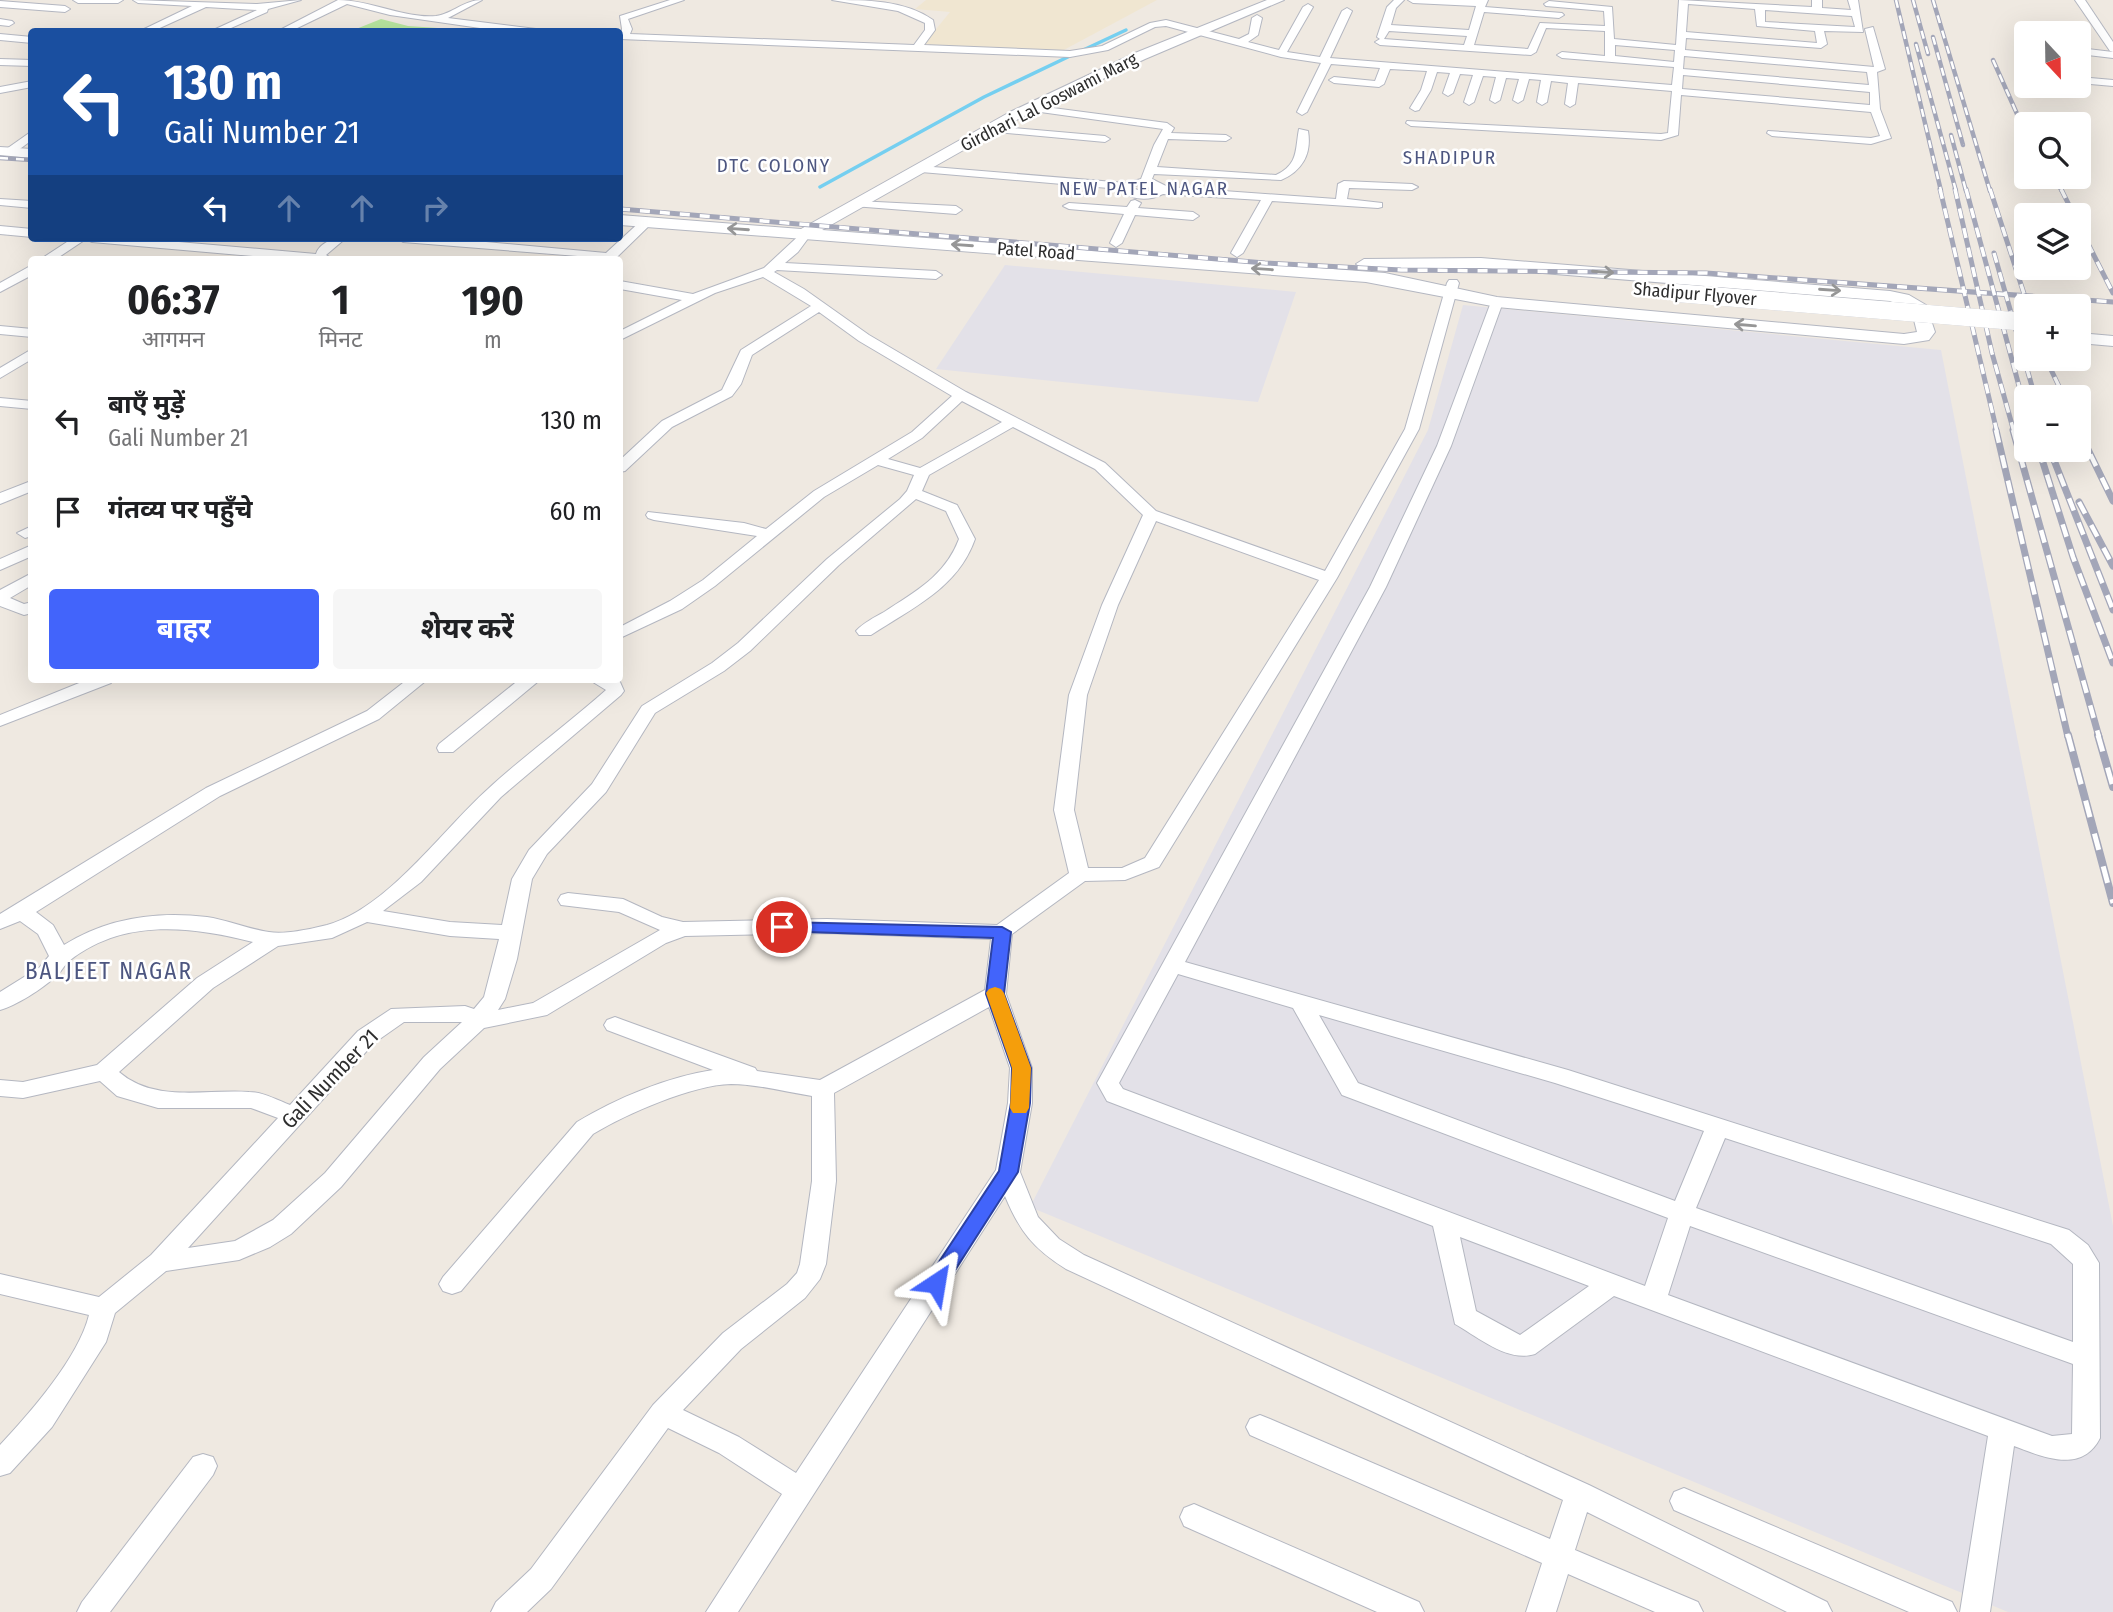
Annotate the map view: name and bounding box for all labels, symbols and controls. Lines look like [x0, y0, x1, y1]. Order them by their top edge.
north arrow [2014, 21, 2091, 98]
map controls [2014, 21, 2091, 462]
street label: Girdhari Lal Goswami Marg [957, 48, 1142, 156]
text: 130 m [164, 53, 282, 112]
icon: left [49, 56, 140, 147]
button: search [2014, 112, 2091, 189]
text: Gali Number 21 [164, 113, 360, 151]
district label: SHADIPUR [1403, 146, 1497, 169]
district label: DTC COLONY [717, 154, 831, 177]
district label: NEW PATEL NAGAR [1059, 177, 1229, 200]
icon: left [197, 189, 235, 227]
icon: ahead [270, 189, 308, 227]
icon: ahead [343, 189, 381, 227]
icon: right [416, 189, 454, 227]
button: layers [2014, 203, 2091, 280]
one-way arrow [727, 222, 750, 235]
street label: Patel Road [996, 237, 1076, 265]
one-way arrow [952, 238, 974, 251]
one-way arrow [1252, 262, 1274, 275]
one-way arrow [1592, 266, 1615, 279]
text: 06:37 [127, 275, 220, 325]
text: 1 [332, 275, 350, 325]
text: 190 [462, 276, 524, 326]
street label: Shadipur Flyover [1632, 278, 1758, 310]
one-way arrow [1818, 283, 1841, 296]
button: + [2014, 294, 2091, 371]
one-way arrow [1735, 318, 1757, 331]
text: आगमन [142, 325, 205, 353]
text: मिनट [319, 325, 363, 353]
text: m [484, 326, 502, 354]
button: − [2014, 385, 2091, 462]
text: बाएँ मुड़ें [108, 389, 185, 420]
icon: left [49, 402, 87, 440]
text: 130 m [540, 405, 602, 436]
text: Gali Number 21 [108, 424, 249, 452]
icon: arrive [49, 493, 87, 531]
text: गंतव्य पर पहुँचे [108, 494, 252, 525]
text: 60 m [549, 496, 602, 527]
button: बाहर [49, 589, 319, 669]
button: शेयर करें [333, 589, 602, 669]
pin [752, 897, 812, 957]
icon: arrive [763, 908, 801, 946]
district label: BALJEET NAGAR [25, 957, 193, 985]
street label: Gali Number 21 [276, 1024, 384, 1134]
position arrow [899, 1246, 973, 1320]

